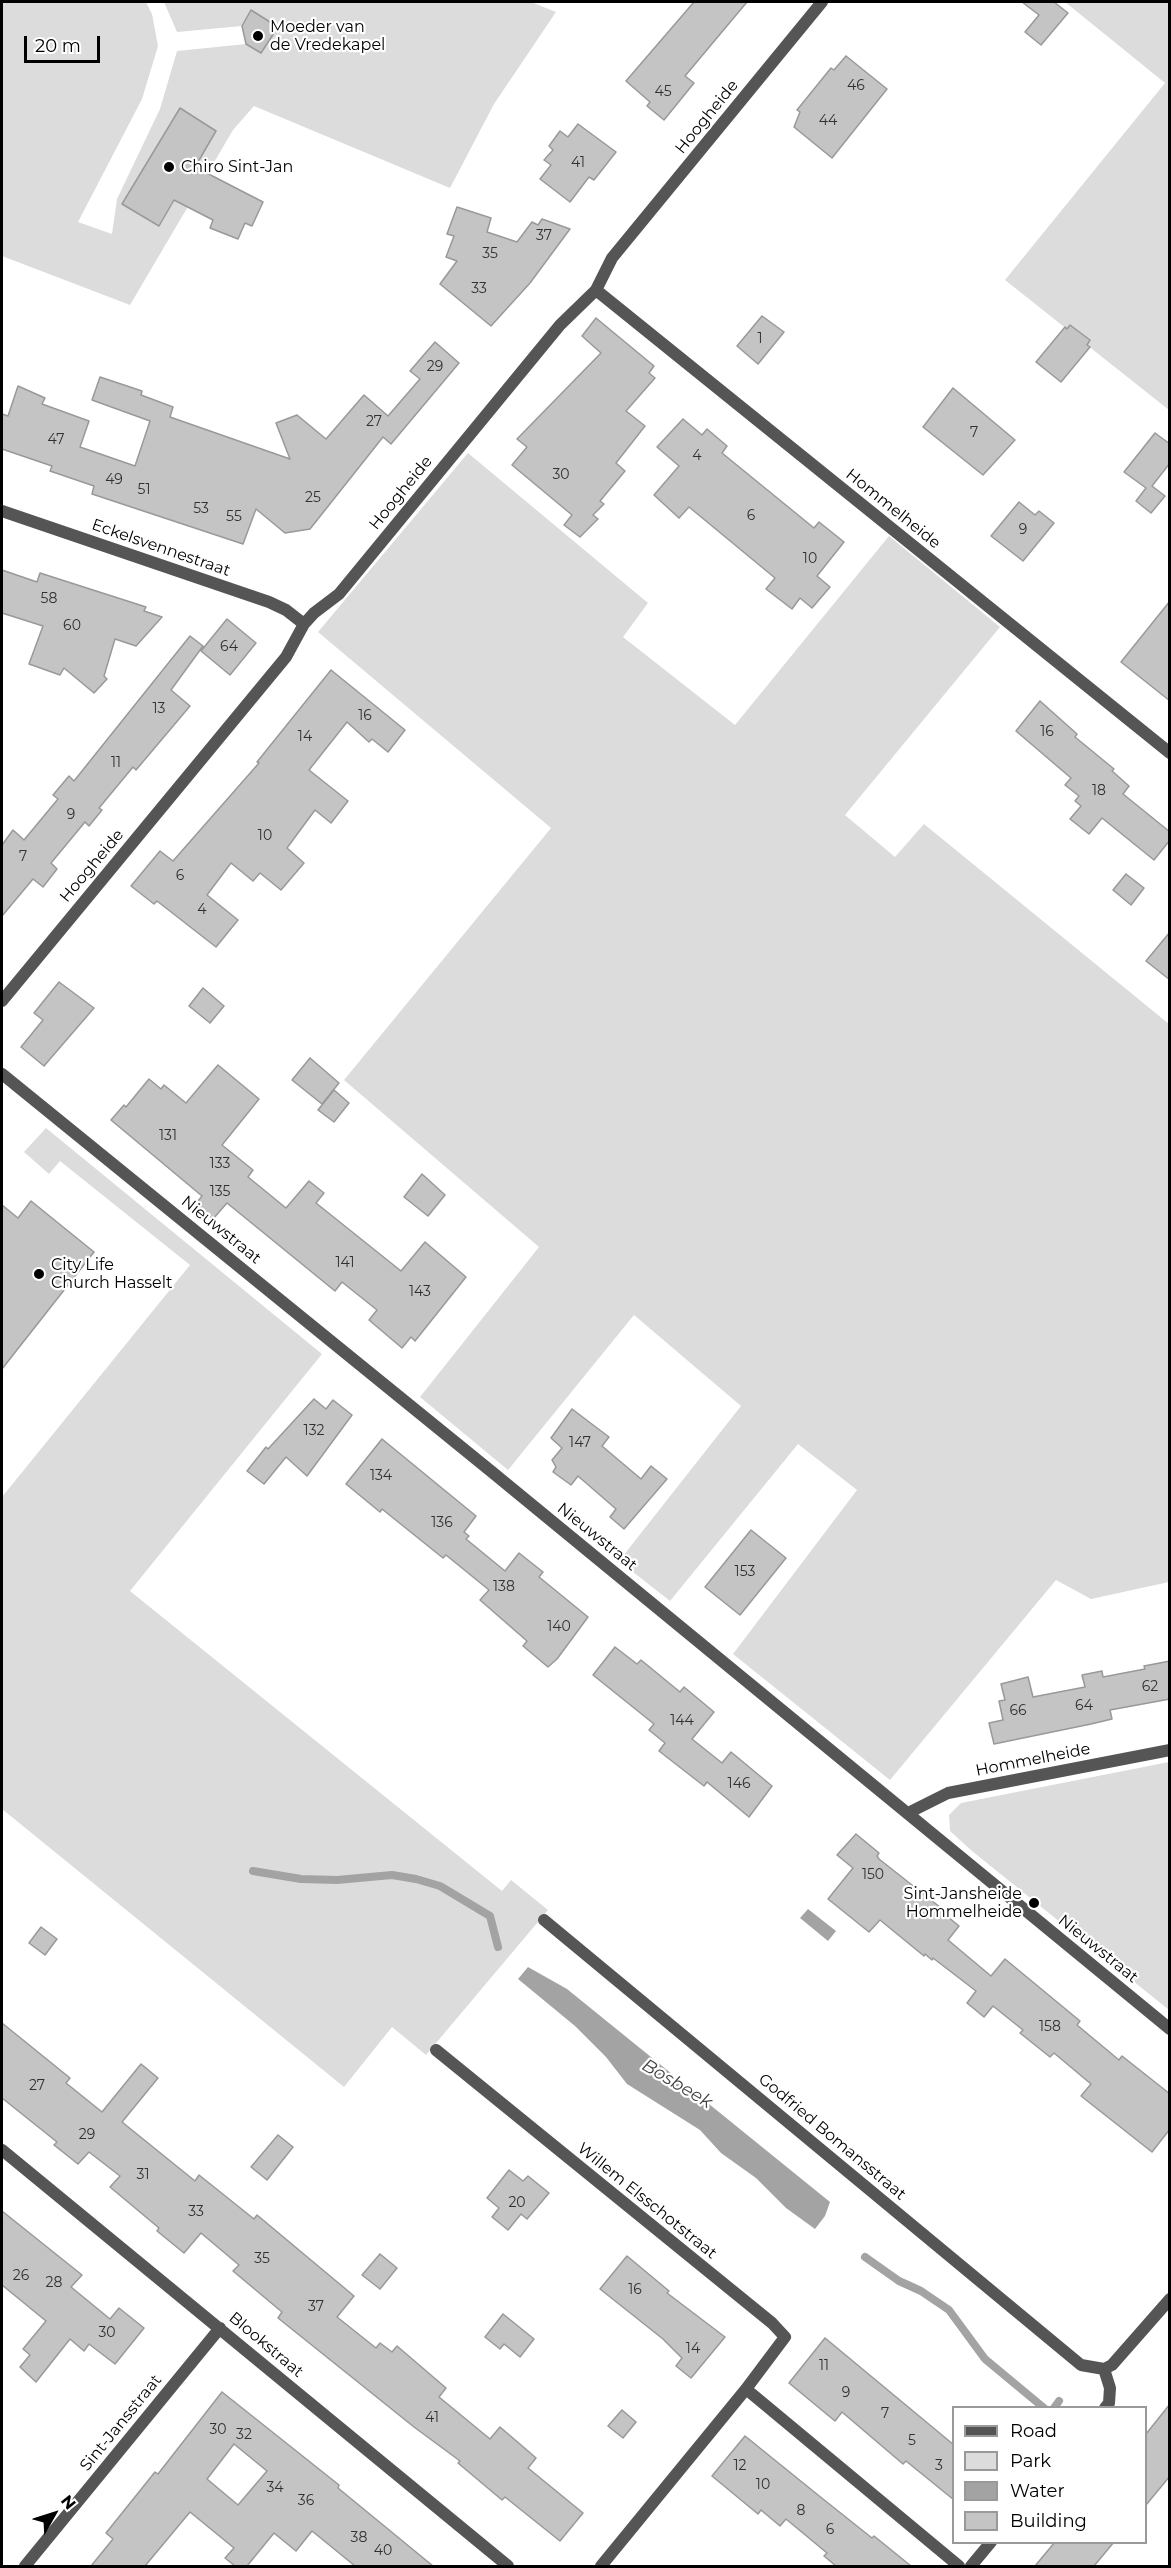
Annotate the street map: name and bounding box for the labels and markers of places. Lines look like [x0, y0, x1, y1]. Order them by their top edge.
place label: Moeder van de Vredekapel [270, 17, 385, 55]
marker: Moeder van de Vredekapel [251, 29, 265, 43]
place label: Chiro Sint-Jan [181, 157, 293, 177]
marker: Chiro Sint-Jan [162, 160, 176, 174]
place label: City Life Church Hasselt [51, 1255, 172, 1293]
marker: City Life Church Hasselt [32, 1267, 46, 1281]
place label: Sint-Jansheide Hommelheide [904, 1884, 1022, 1922]
marker: Sint-Jansheide Hommelheide [1027, 1896, 1041, 1910]

